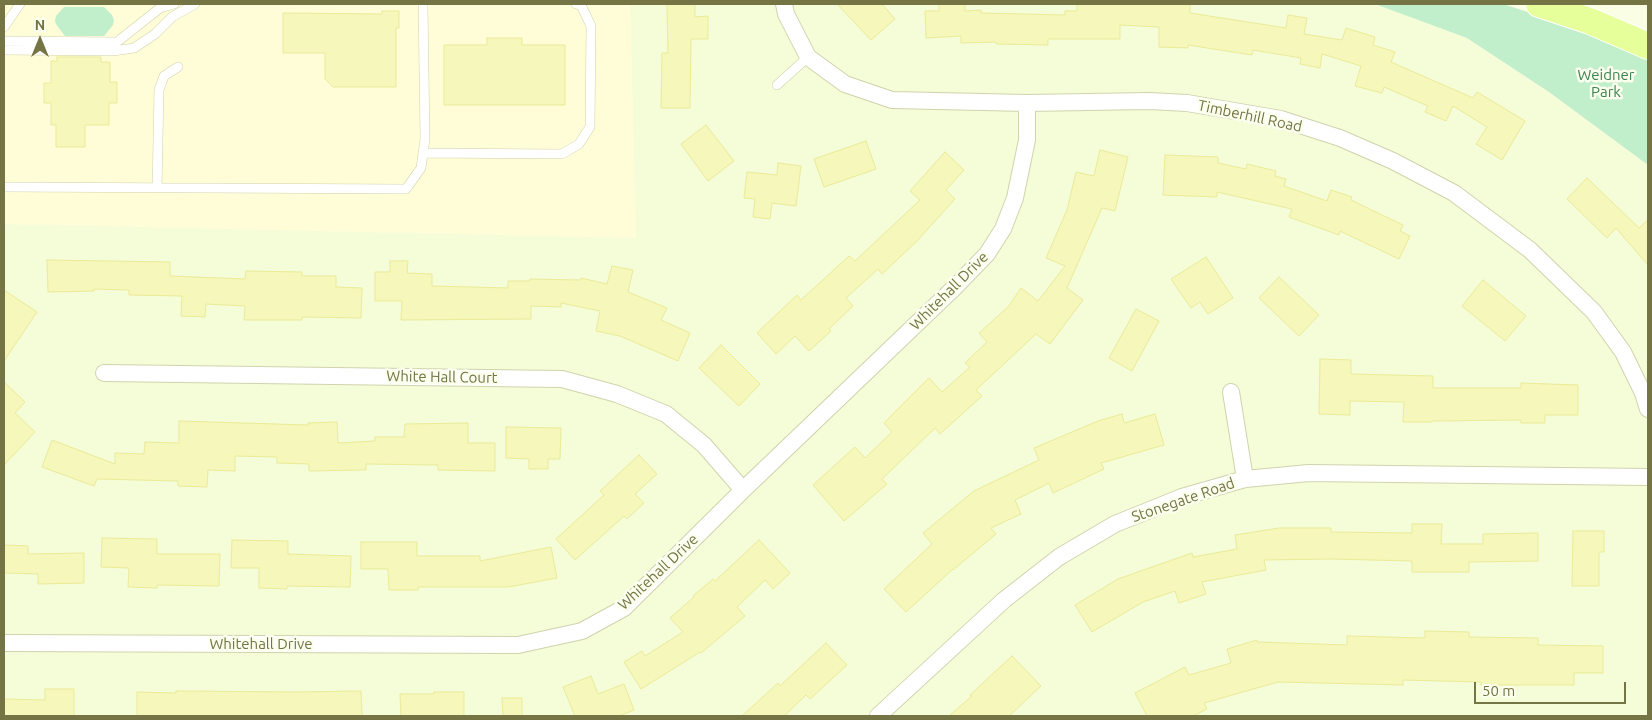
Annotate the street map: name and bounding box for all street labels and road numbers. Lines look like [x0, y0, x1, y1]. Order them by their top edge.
street label: Timberhill Road [1196, 96, 1304, 136]
street label: Whitehall Drive [906, 248, 992, 334]
street label: White Hall Court [386, 367, 498, 387]
street label: Stonegate Road [1129, 474, 1237, 526]
street label: Whitehall Drive [614, 530, 702, 614]
street label: Whitehall Drive [209, 635, 313, 653]

